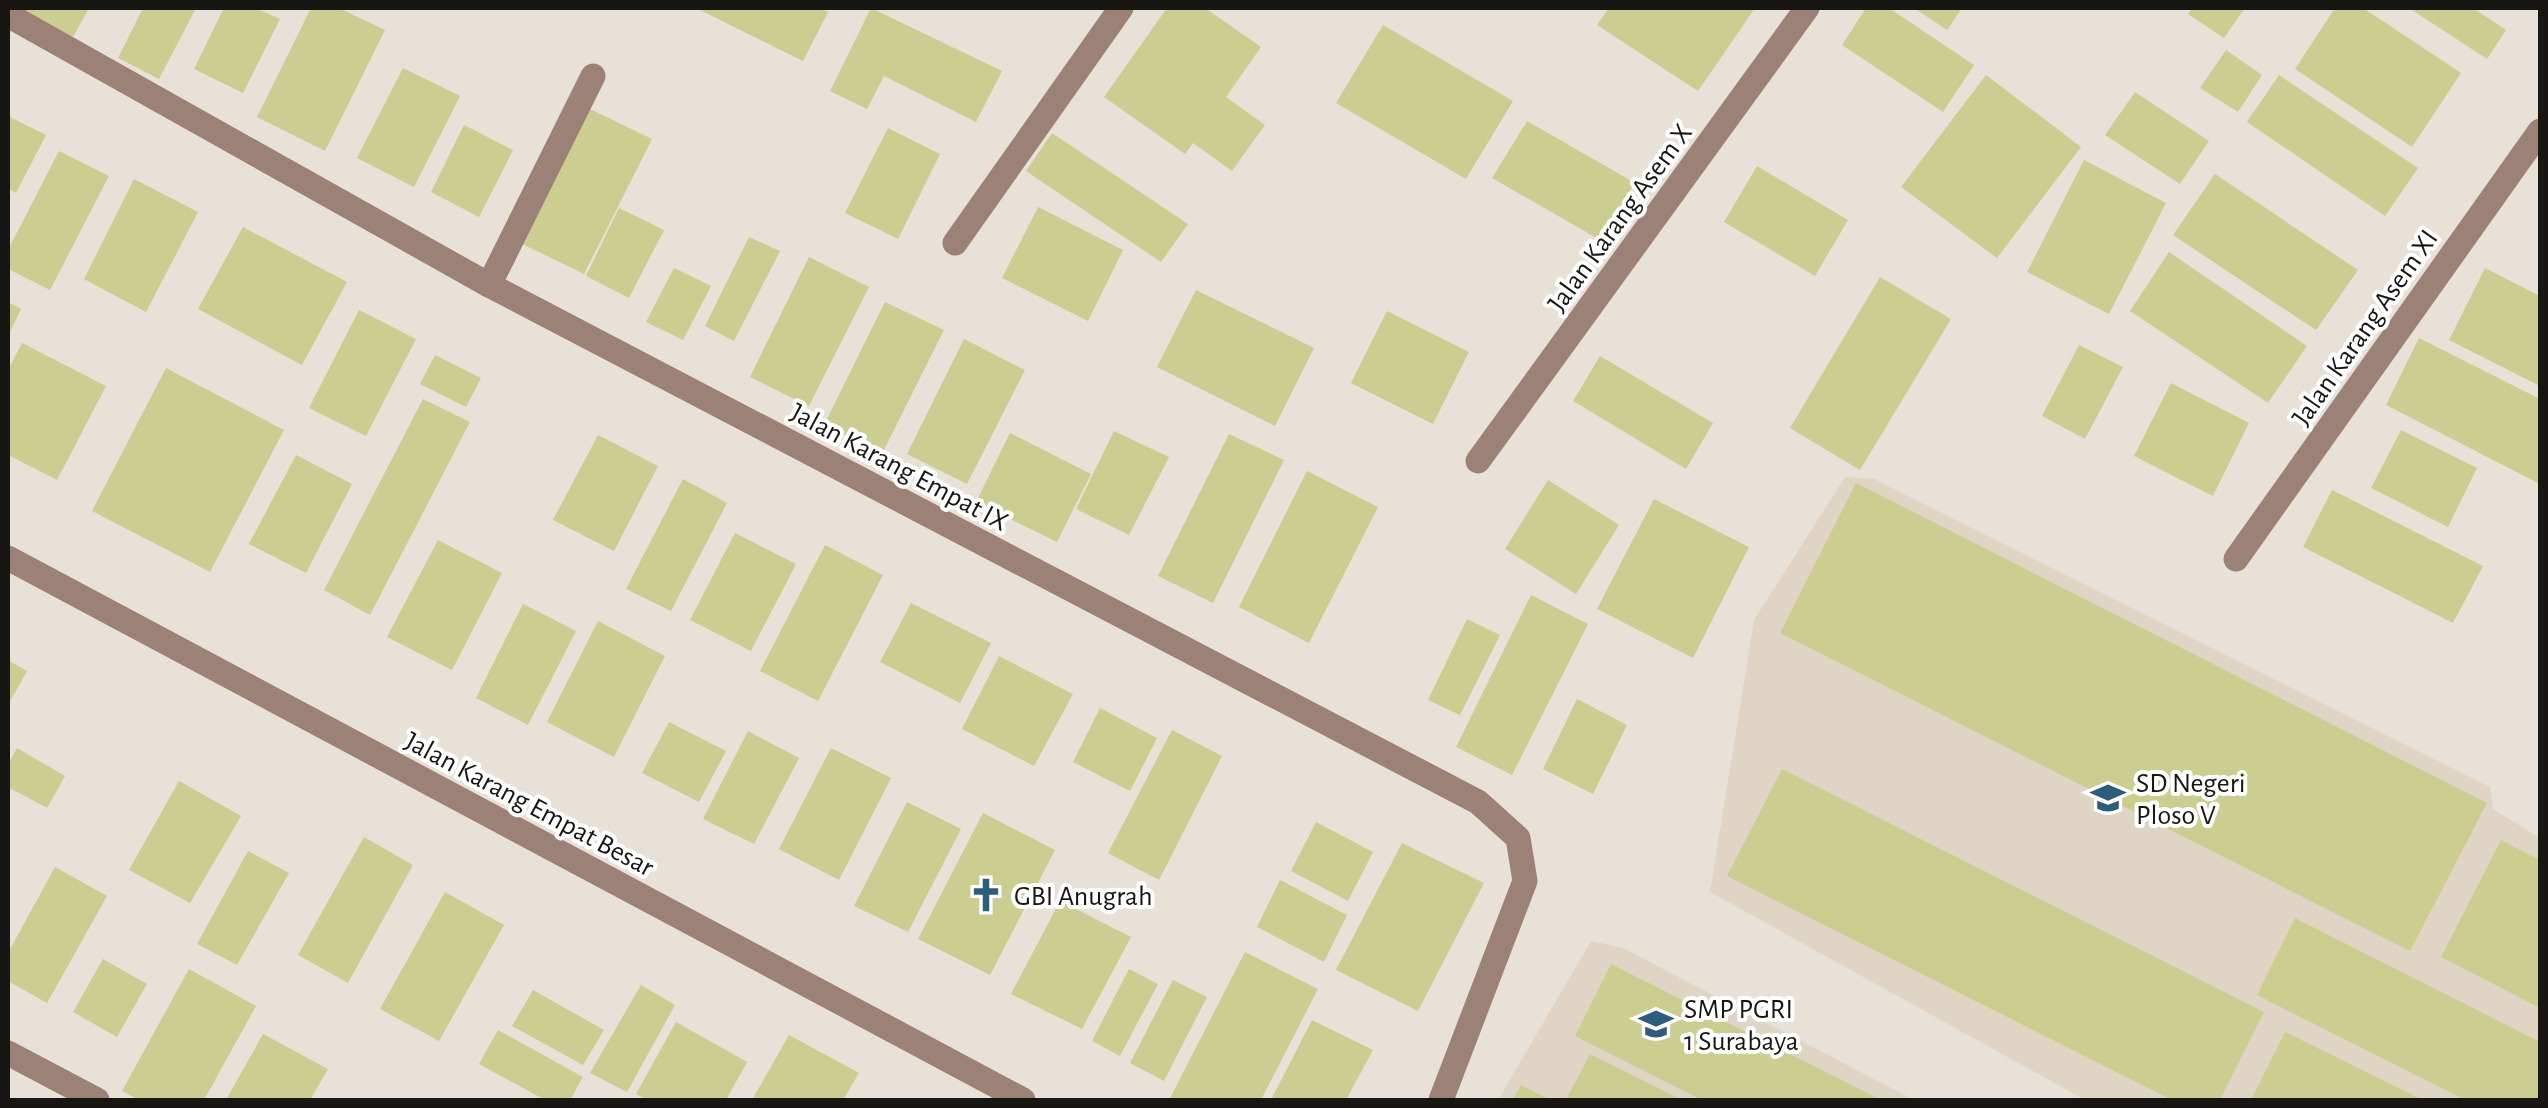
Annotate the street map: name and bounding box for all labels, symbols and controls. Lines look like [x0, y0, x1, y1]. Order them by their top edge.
street label: Jalan Karang Asem X [1543, 119, 1698, 317]
street label: Jalan Karang Asem XI [2288, 225, 2444, 431]
street label: Jalan Karang Empat IX [786, 399, 1012, 537]
street label: Jalan Karang Empat Besar [400, 727, 658, 882]
place label: SD Negeri Ploso V [2136, 770, 2245, 830]
school or university icon: SD Negeri Ploso V [2089, 779, 2127, 817]
church icon: GBI Anugrah [967, 876, 1005, 914]
place label: GBI Anugrah [1014, 883, 1153, 911]
place label: SMP PGRI 1 Surabaya [1684, 996, 1799, 1056]
school or university icon: SMP PGRI 1 Surabaya [1637, 1005, 1675, 1043]

